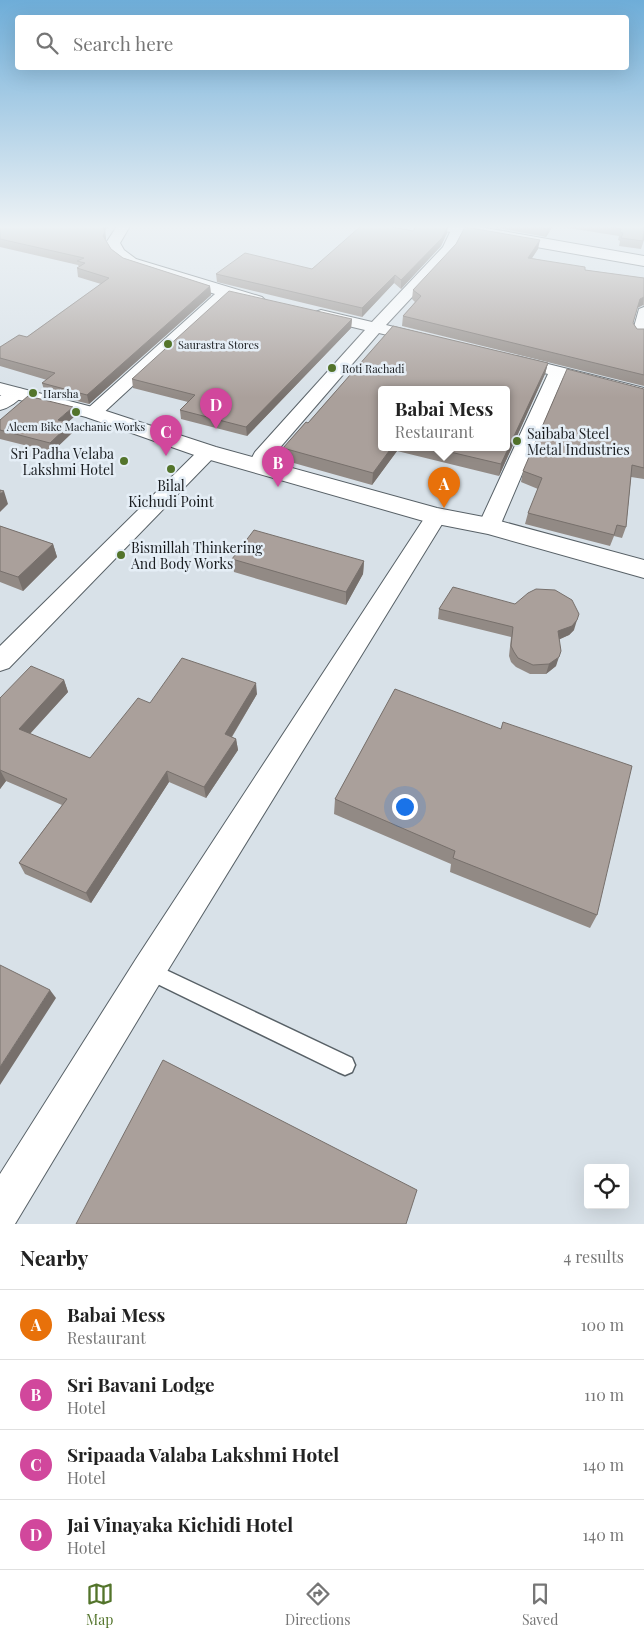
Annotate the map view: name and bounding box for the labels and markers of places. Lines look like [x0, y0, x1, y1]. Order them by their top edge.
place label: Saurastra Stores [178, 337, 259, 352]
marker: Saurastra Stores [162, 338, 174, 350]
place label: Roti Rachadi [342, 361, 405, 376]
marker: Roti Rachadi [326, 362, 338, 374]
place label: Harsha [43, 386, 79, 401]
marker: Harsha [27, 387, 39, 399]
pin: D [200, 388, 232, 429]
marker: Aleem Bike Machanic Works [70, 406, 82, 418]
pin: C [150, 415, 182, 456]
place label: Aleem Bike Machanic Works [6, 419, 145, 434]
place label: Saibaba Steel Metal Industries [527, 424, 630, 459]
marker: Saibaba Steel Metal Industries [511, 435, 523, 447]
place label: Sri Padha Velaba Lakshmi Hotel [10, 444, 114, 479]
pin: B [262, 446, 294, 487]
marker: Sri Padha Velaba Lakshmi Hotel [118, 455, 130, 467]
marker: Bilal Kichudi Point [165, 463, 177, 475]
pin: A [428, 467, 460, 508]
place label: Bilal Kichudi Point [128, 476, 215, 511]
place label: Bismillah Thinkering And Body Works [130, 538, 263, 573]
marker: Bismillah Thinkering And Body Works [115, 549, 127, 561]

